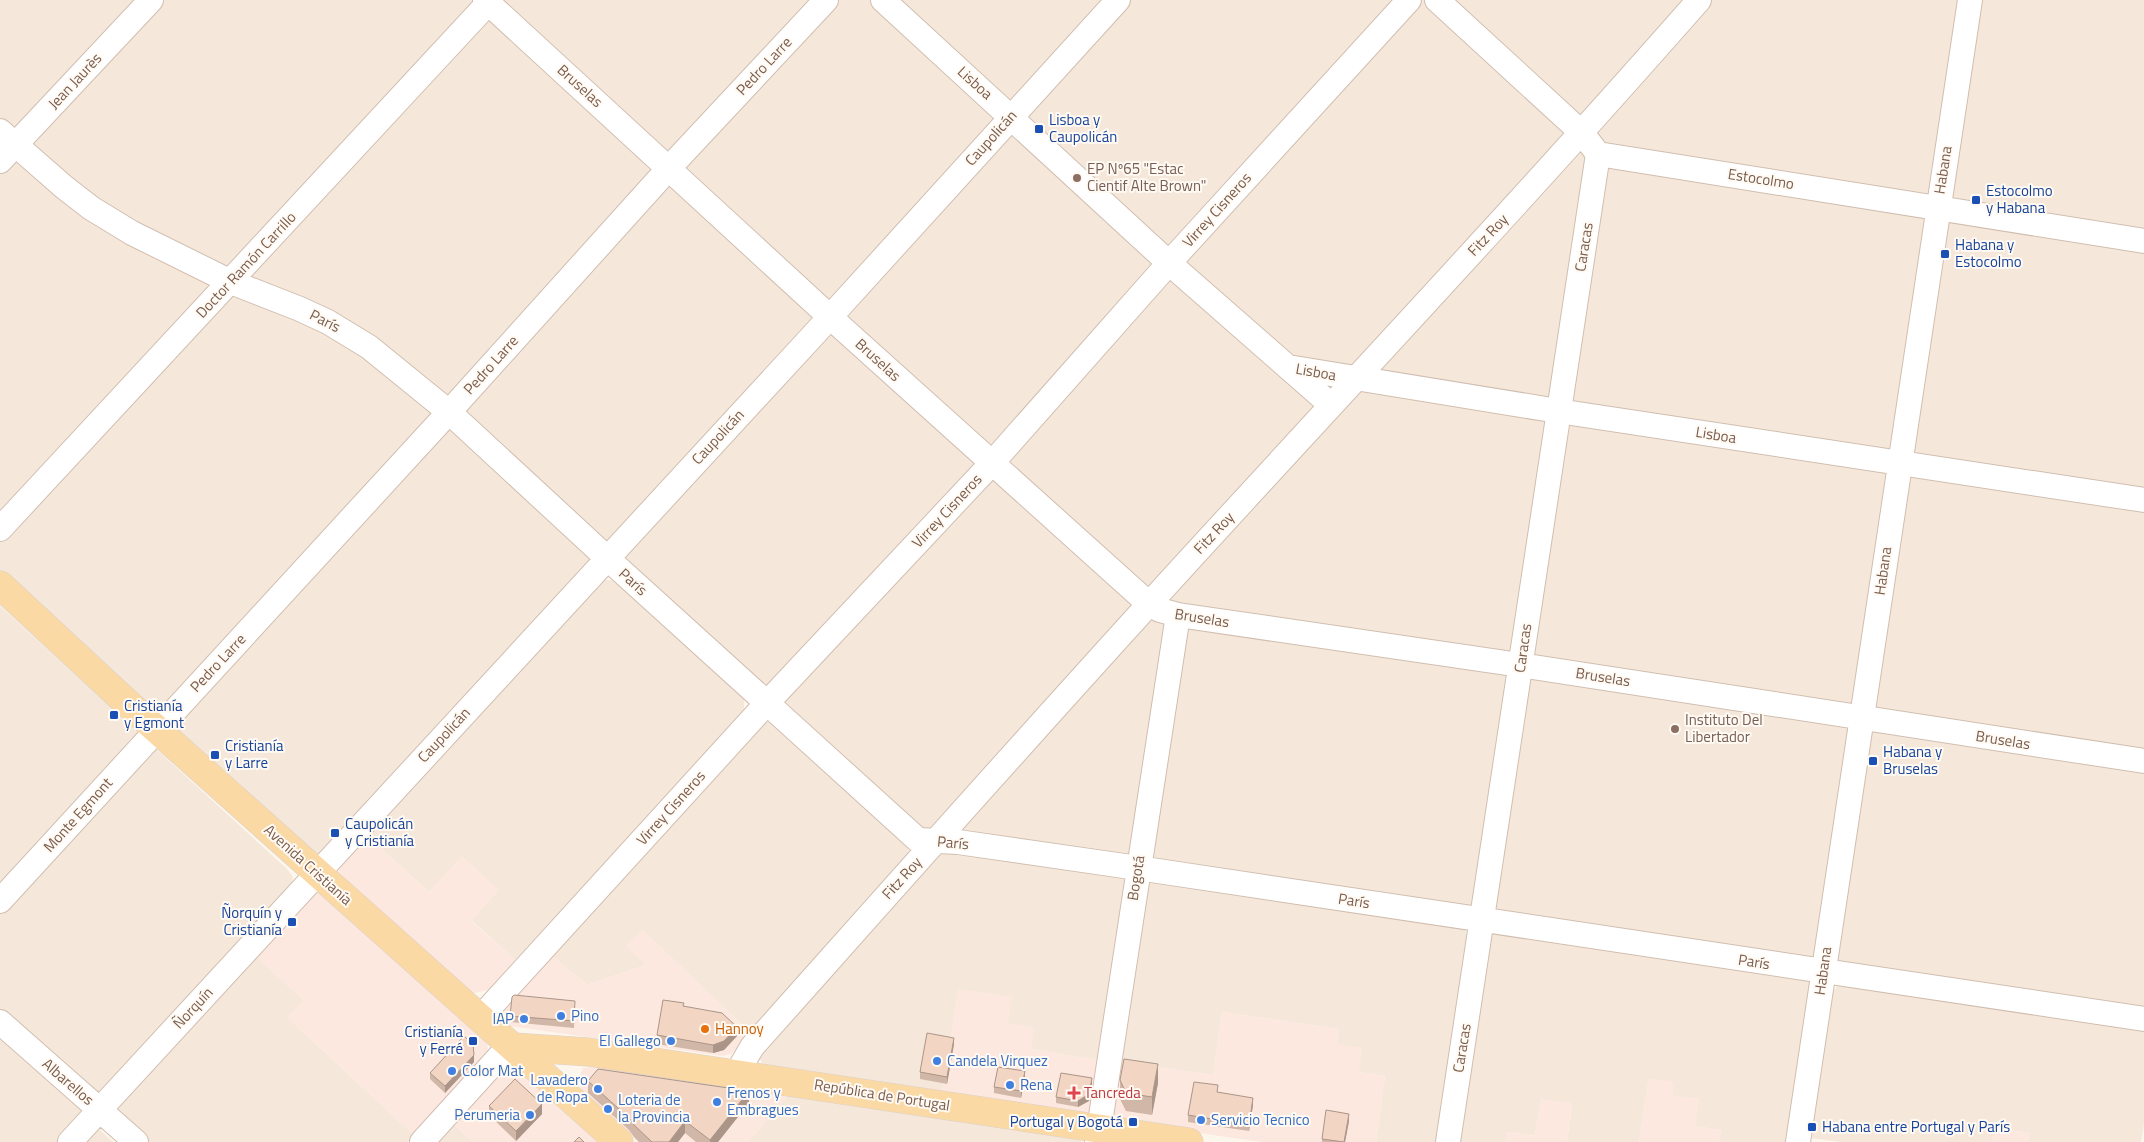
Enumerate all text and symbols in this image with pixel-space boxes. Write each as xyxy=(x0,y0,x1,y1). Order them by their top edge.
street label: Pedro Larre xyxy=(730,31,797,100)
street label: Jean Jaurès xyxy=(42,47,107,114)
street label: Bruselas xyxy=(552,59,608,113)
street label: Lisboa xyxy=(952,60,999,105)
street label: Caupolicán xyxy=(959,105,1022,171)
place label: Lisboa y Caupolicán xyxy=(1049,108,1117,148)
marker: Lisboa y Caupolicán xyxy=(1033,123,1045,135)
street label: Habana xyxy=(1927,144,1958,196)
place label: EP Nº65 "Estac Cientif Alte Brown" xyxy=(1087,157,1206,197)
street label: Estocolmo xyxy=(1726,162,1796,195)
street label: Virrey Cisneros xyxy=(1177,167,1257,252)
marker: EP Nº65 "Estac Cientif Alte Brown" xyxy=(1071,172,1083,184)
place label: Estocolmo y Habana xyxy=(1986,179,2053,219)
marker: Estocolmo y Habana xyxy=(1970,194,1982,206)
street label: Doctor Ramón Carrillo xyxy=(190,206,301,323)
street label: Fitz Roy xyxy=(1462,208,1513,261)
street label: Caracas xyxy=(1568,221,1599,273)
place label: Habana y Estocolmo xyxy=(1955,233,2022,273)
marker: Habana y Estocolmo xyxy=(1939,248,1951,260)
street label: París xyxy=(306,303,345,338)
street label: Pedro Larre xyxy=(458,330,524,400)
street label: Bruselas xyxy=(850,333,906,387)
street label: Lisboa xyxy=(1294,357,1339,386)
street label: Caupolicán xyxy=(686,404,749,469)
street label: Lisboa xyxy=(1694,420,1738,449)
street label: Virrey Cisneros xyxy=(906,468,987,553)
street label: Fitz Roy xyxy=(1188,506,1239,559)
street label: Habana xyxy=(1868,545,1897,597)
street label: París xyxy=(614,562,653,601)
street label: Bruselas xyxy=(1173,602,1231,633)
street label: Caracas xyxy=(1508,622,1537,674)
street label: Pedro Larre xyxy=(184,628,251,697)
street label: Bruselas xyxy=(1574,661,1632,692)
place label: Cristianía y Egmont xyxy=(124,694,185,734)
street label: Caupolicán xyxy=(412,702,475,767)
place label: Instituto Del Libertador xyxy=(1685,708,1763,748)
marker: Cristianía y Egmont xyxy=(108,709,120,721)
marker: Instituto Del Libertador xyxy=(1669,723,1681,735)
street label: Bruselas xyxy=(1974,724,2032,755)
place label: Cristianía y Larre xyxy=(225,734,284,774)
place label: Habana y Bruselas xyxy=(1883,740,1942,780)
marker: Cristianía y Larre xyxy=(209,749,221,761)
marker: Habana y Bruselas xyxy=(1867,755,1879,767)
street label: Virrey Cisneros xyxy=(631,765,711,850)
street label: Monte Egmont xyxy=(38,771,118,857)
place label: Caupolicán y Cristianía xyxy=(345,812,415,852)
street label: Avenida Cristianía xyxy=(259,819,358,911)
marker: Caupolicán y Cristianía xyxy=(329,827,341,839)
street label: París xyxy=(936,830,970,855)
street label: Fitz Roy xyxy=(876,851,927,904)
street label: Bogotá xyxy=(1121,853,1150,902)
street label: París xyxy=(1337,887,1372,914)
place label: Ñorquín y Cristianía xyxy=(221,901,282,941)
marker: Ñorquín y Cristianía xyxy=(286,916,298,928)
street label: Habana xyxy=(1808,945,1837,997)
street label: París xyxy=(1737,948,1772,975)
street label: Ñorquín xyxy=(167,981,218,1034)
place label: Pino xyxy=(571,1004,599,1027)
place label: IAP xyxy=(492,1007,514,1030)
marker: Pino xyxy=(555,1010,567,1022)
marker: IAP xyxy=(518,1013,530,1025)
place label: Hannoy xyxy=(715,1017,764,1040)
place label: Cristianía y Ferré xyxy=(405,1020,463,1060)
street label: Caracas xyxy=(1446,1022,1477,1074)
marker: Hannoy xyxy=(699,1023,711,1035)
place label: El Gallego xyxy=(599,1029,661,1052)
marker: Cristianía y Ferré xyxy=(467,1035,479,1047)
marker: El Gallego xyxy=(665,1035,677,1047)
place label: Candela Virquez xyxy=(947,1049,1048,1072)
street label: Albarellos xyxy=(37,1053,99,1111)
marker: Candela Virquez xyxy=(931,1055,943,1067)
place label: Color Mat xyxy=(462,1059,524,1082)
marker: Color Mat xyxy=(446,1065,458,1077)
place label: Lavadero de Ropa xyxy=(530,1068,588,1108)
street label: República de Portugal xyxy=(813,1072,952,1117)
place label: Rena xyxy=(1020,1073,1053,1096)
marker: Rena xyxy=(1004,1079,1016,1091)
place label: Frenos y Embragues xyxy=(727,1081,799,1121)
place label: Tancreda xyxy=(1084,1081,1141,1104)
marker: Lavadero de Ropa xyxy=(592,1083,604,1095)
marker: Tancreda xyxy=(1068,1087,1080,1099)
place label: Loteria de la Provincia xyxy=(618,1088,690,1128)
marker: Frenos y Embragues xyxy=(711,1096,723,1108)
place label: Perumeria xyxy=(454,1103,520,1126)
marker: Loteria de la Provincia xyxy=(602,1103,614,1115)
place label: Servicio Tecnico xyxy=(1211,1108,1310,1131)
marker: Perumeria xyxy=(524,1109,536,1121)
place label: Portugal y Bogotá xyxy=(1010,1110,1123,1133)
marker: Servicio Tecnico xyxy=(1195,1114,1207,1126)
place label: Habana entre Portugal y París xyxy=(1822,1115,2010,1138)
marker: Portugal y Bogotá xyxy=(1127,1116,1139,1128)
marker: Habana entre Portugal y París xyxy=(1806,1121,1818,1133)

